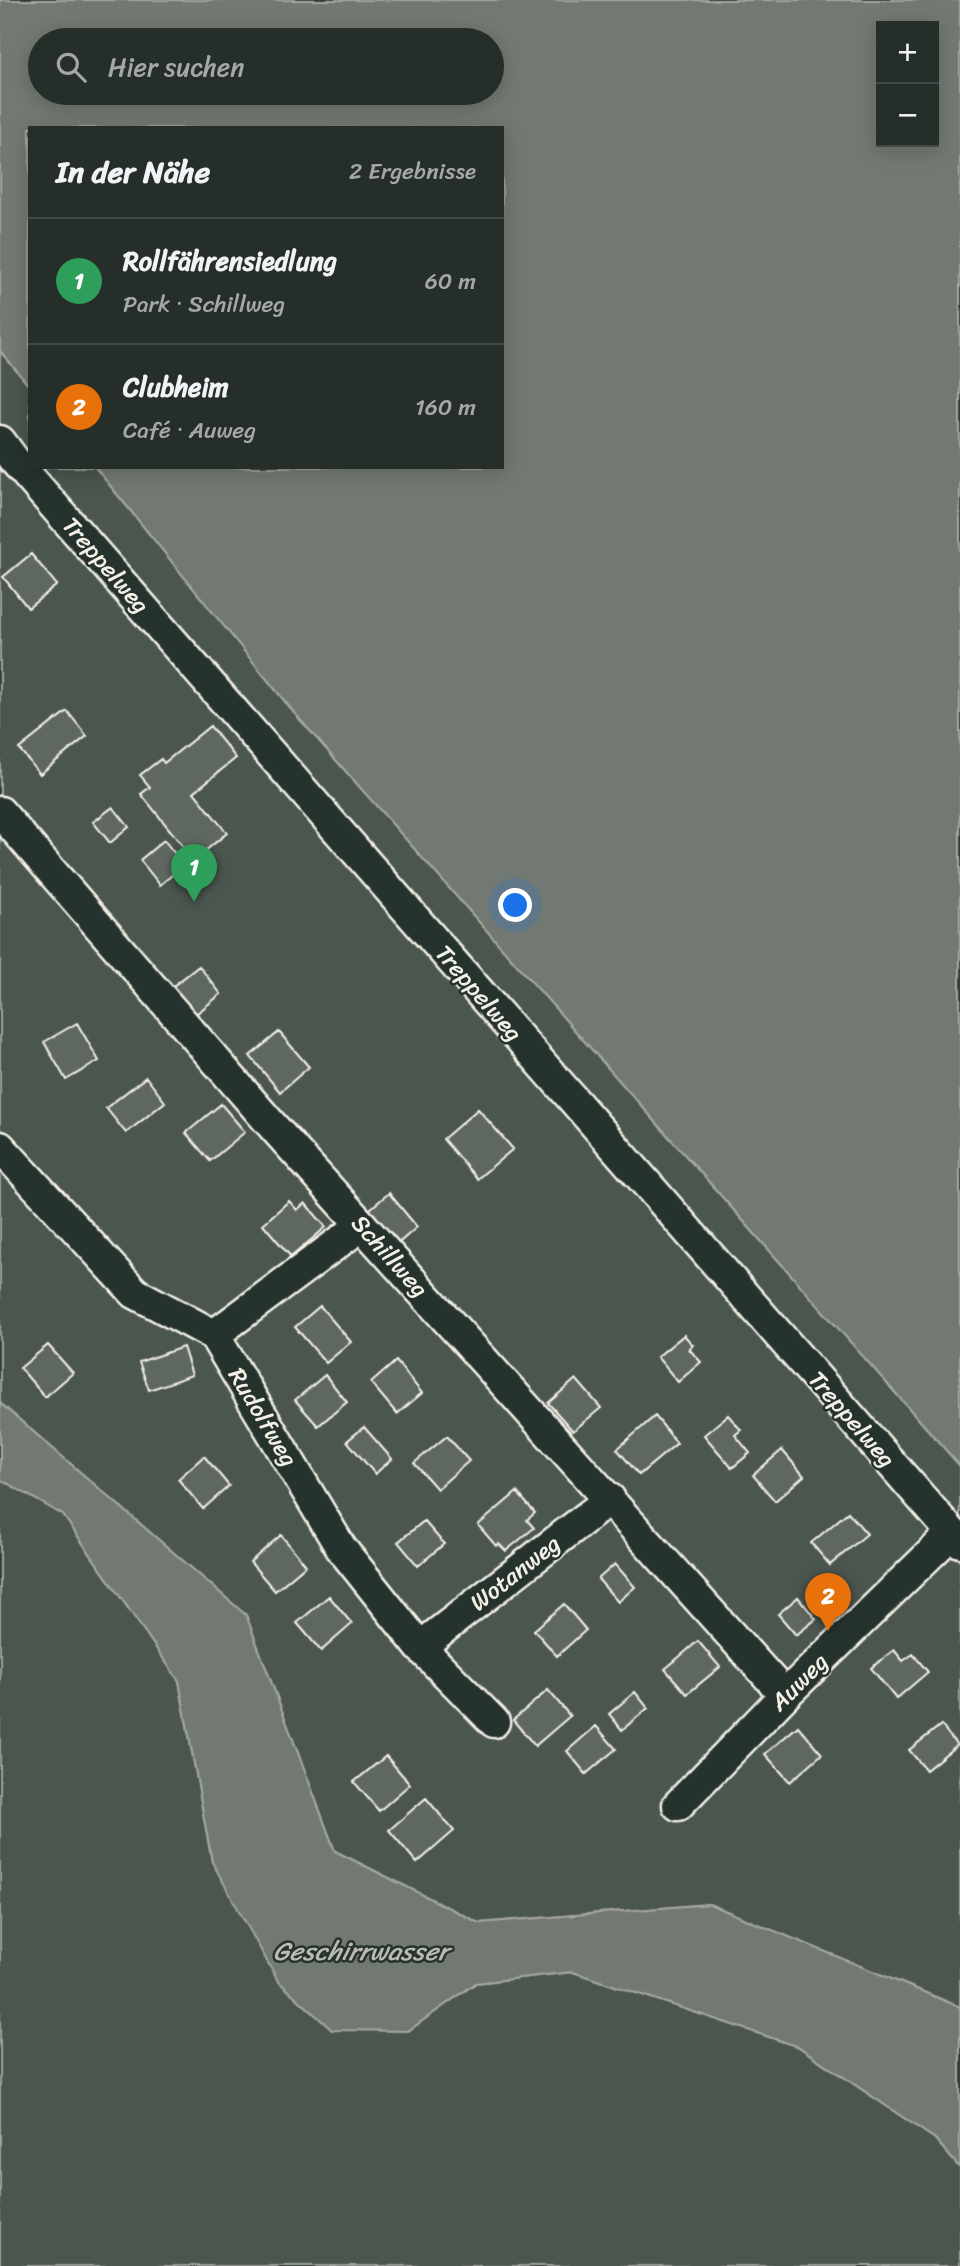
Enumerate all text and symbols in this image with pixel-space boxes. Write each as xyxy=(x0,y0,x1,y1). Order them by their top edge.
map controls xyxy=(876,21,939,147)
button: + xyxy=(876,21,939,84)
search box xyxy=(28,28,504,105)
text: Hier suchen xyxy=(108,44,244,90)
icon: search xyxy=(52,48,90,86)
button: − xyxy=(876,84,939,147)
text: In der Nähe xyxy=(56,145,210,199)
text: 2 Ergebnisse xyxy=(349,151,476,192)
text: Rollfährensiedlung xyxy=(123,238,337,284)
text: 1 xyxy=(74,261,84,302)
text: 60 m xyxy=(425,261,476,302)
text: Park · Schillweg xyxy=(123,284,285,325)
text: Clubheim xyxy=(123,364,229,410)
text: 2 xyxy=(72,387,86,428)
text: 160 m xyxy=(415,387,476,428)
text: Café · Auweg xyxy=(123,410,256,451)
street label: Treppelweg xyxy=(51,507,161,623)
pin: 1 xyxy=(171,844,217,902)
your location xyxy=(498,888,532,922)
street label: Treppelweg xyxy=(424,935,534,1051)
street label: Schillweg xyxy=(341,1204,439,1308)
street label: Rudolfweg xyxy=(217,1359,309,1475)
street label: Treppelweg xyxy=(797,1361,907,1477)
street label: Wotanweg xyxy=(460,1524,570,1622)
pin: 2 xyxy=(805,1573,851,1631)
street label: Auweg xyxy=(759,1643,838,1722)
water label: Geschirrwasser xyxy=(273,1928,453,1974)

